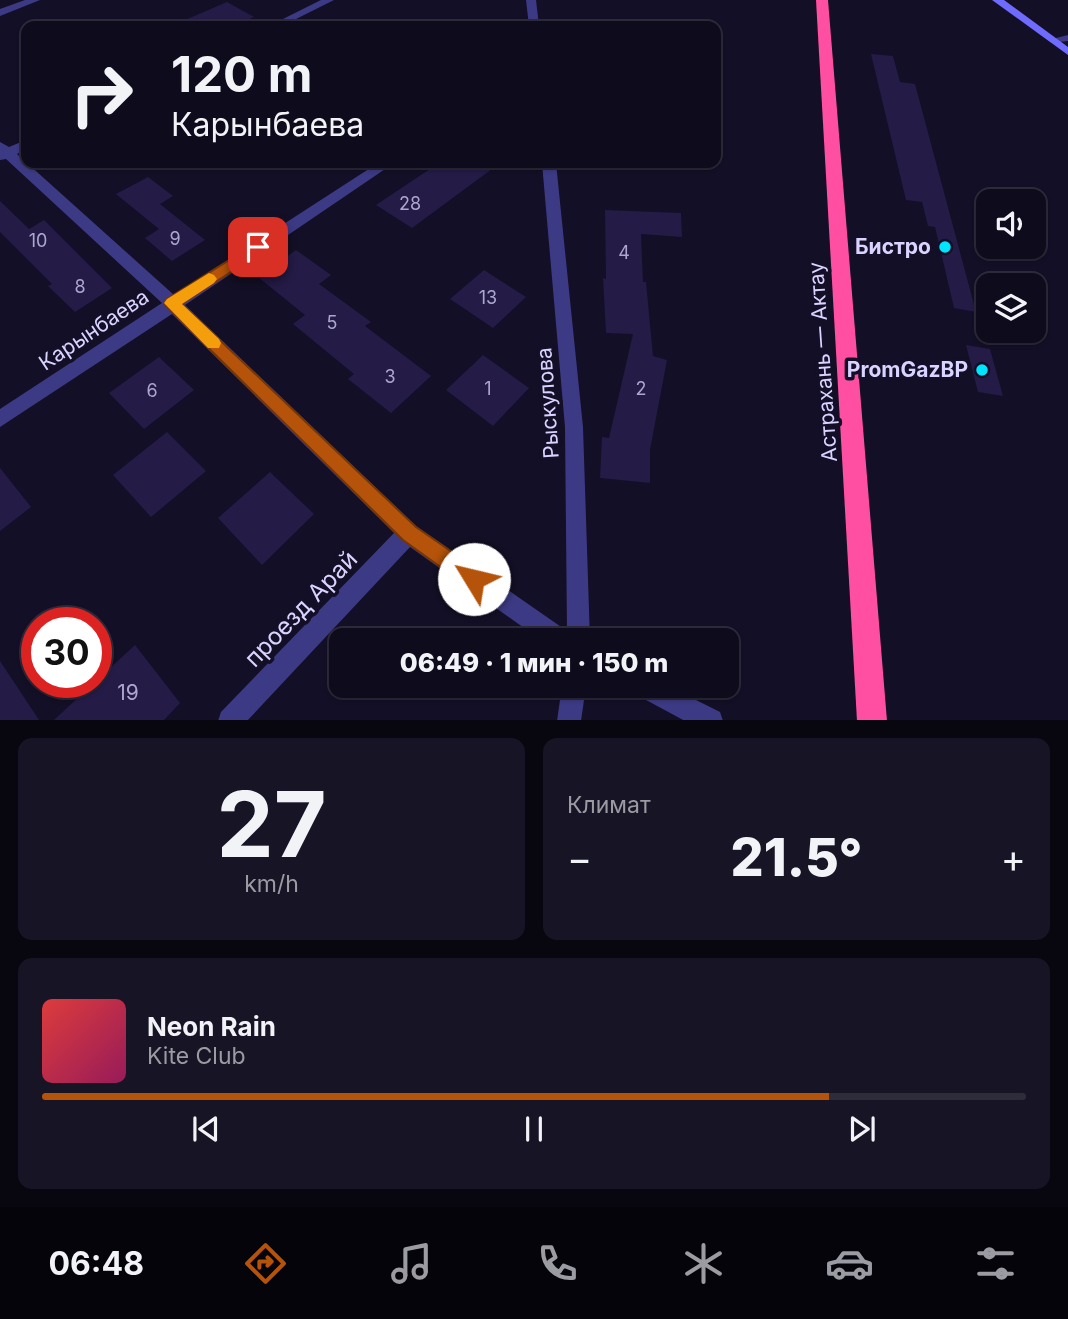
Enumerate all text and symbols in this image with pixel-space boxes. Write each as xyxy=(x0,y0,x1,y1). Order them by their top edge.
text: 120 m xyxy=(171,45,312,104)
icon: right xyxy=(56,49,147,140)
text: Карынбаева xyxy=(171,105,364,144)
map controls xyxy=(976,189,1046,343)
button: sound xyxy=(976,189,1046,259)
house number: 28 xyxy=(399,193,421,214)
pin xyxy=(228,217,288,277)
house number: 9 xyxy=(169,228,181,249)
icon: arrive xyxy=(239,228,277,266)
house number: 10 xyxy=(29,230,47,251)
place label: Бистро xyxy=(855,234,931,259)
marker: Бистро xyxy=(937,239,953,255)
house number: 4 xyxy=(618,242,630,263)
street label: Астрахань — Актау xyxy=(803,261,842,463)
button: layers xyxy=(976,273,1046,343)
house number: 8 xyxy=(74,276,86,297)
street label: Карынбаева xyxy=(34,284,153,375)
house number: 13 xyxy=(479,287,497,308)
house number: 5 xyxy=(327,312,337,333)
street label: Рыскулова xyxy=(531,347,564,459)
place label: PromGazBP xyxy=(847,357,968,382)
marker: PromGazBP xyxy=(974,362,990,378)
house number: 3 xyxy=(384,366,396,387)
house number: 1 xyxy=(484,378,492,399)
house number: 2 xyxy=(636,378,646,399)
house number: 6 xyxy=(146,380,158,401)
position arrow xyxy=(437,542,511,616)
street label: проезд Арай xyxy=(238,545,363,673)
speed limit sign: 30 xyxy=(21,607,112,698)
text: 06:49 · 1 мин · 150 m xyxy=(400,647,668,678)
house number: 19 xyxy=(117,680,139,705)
text: 27 xyxy=(216,769,327,879)
text: Климат xyxy=(567,791,651,819)
text: 21.5° xyxy=(731,826,862,889)
text: − xyxy=(567,835,592,881)
text: + xyxy=(1001,835,1026,881)
text: km/h xyxy=(244,870,299,898)
text: Neon Rain xyxy=(147,1011,276,1042)
text: Kite Club xyxy=(147,1042,246,1070)
icon: previous xyxy=(187,1110,225,1148)
icon: pause xyxy=(515,1110,553,1148)
icon: next xyxy=(843,1110,881,1148)
icon: directions xyxy=(241,1239,290,1288)
icon: music xyxy=(387,1239,436,1288)
icon: phone xyxy=(533,1239,582,1288)
icon: climate xyxy=(679,1239,728,1288)
icon: car xyxy=(825,1239,874,1288)
icon: filters xyxy=(971,1239,1020,1288)
text: 06:48 xyxy=(48,1244,144,1283)

